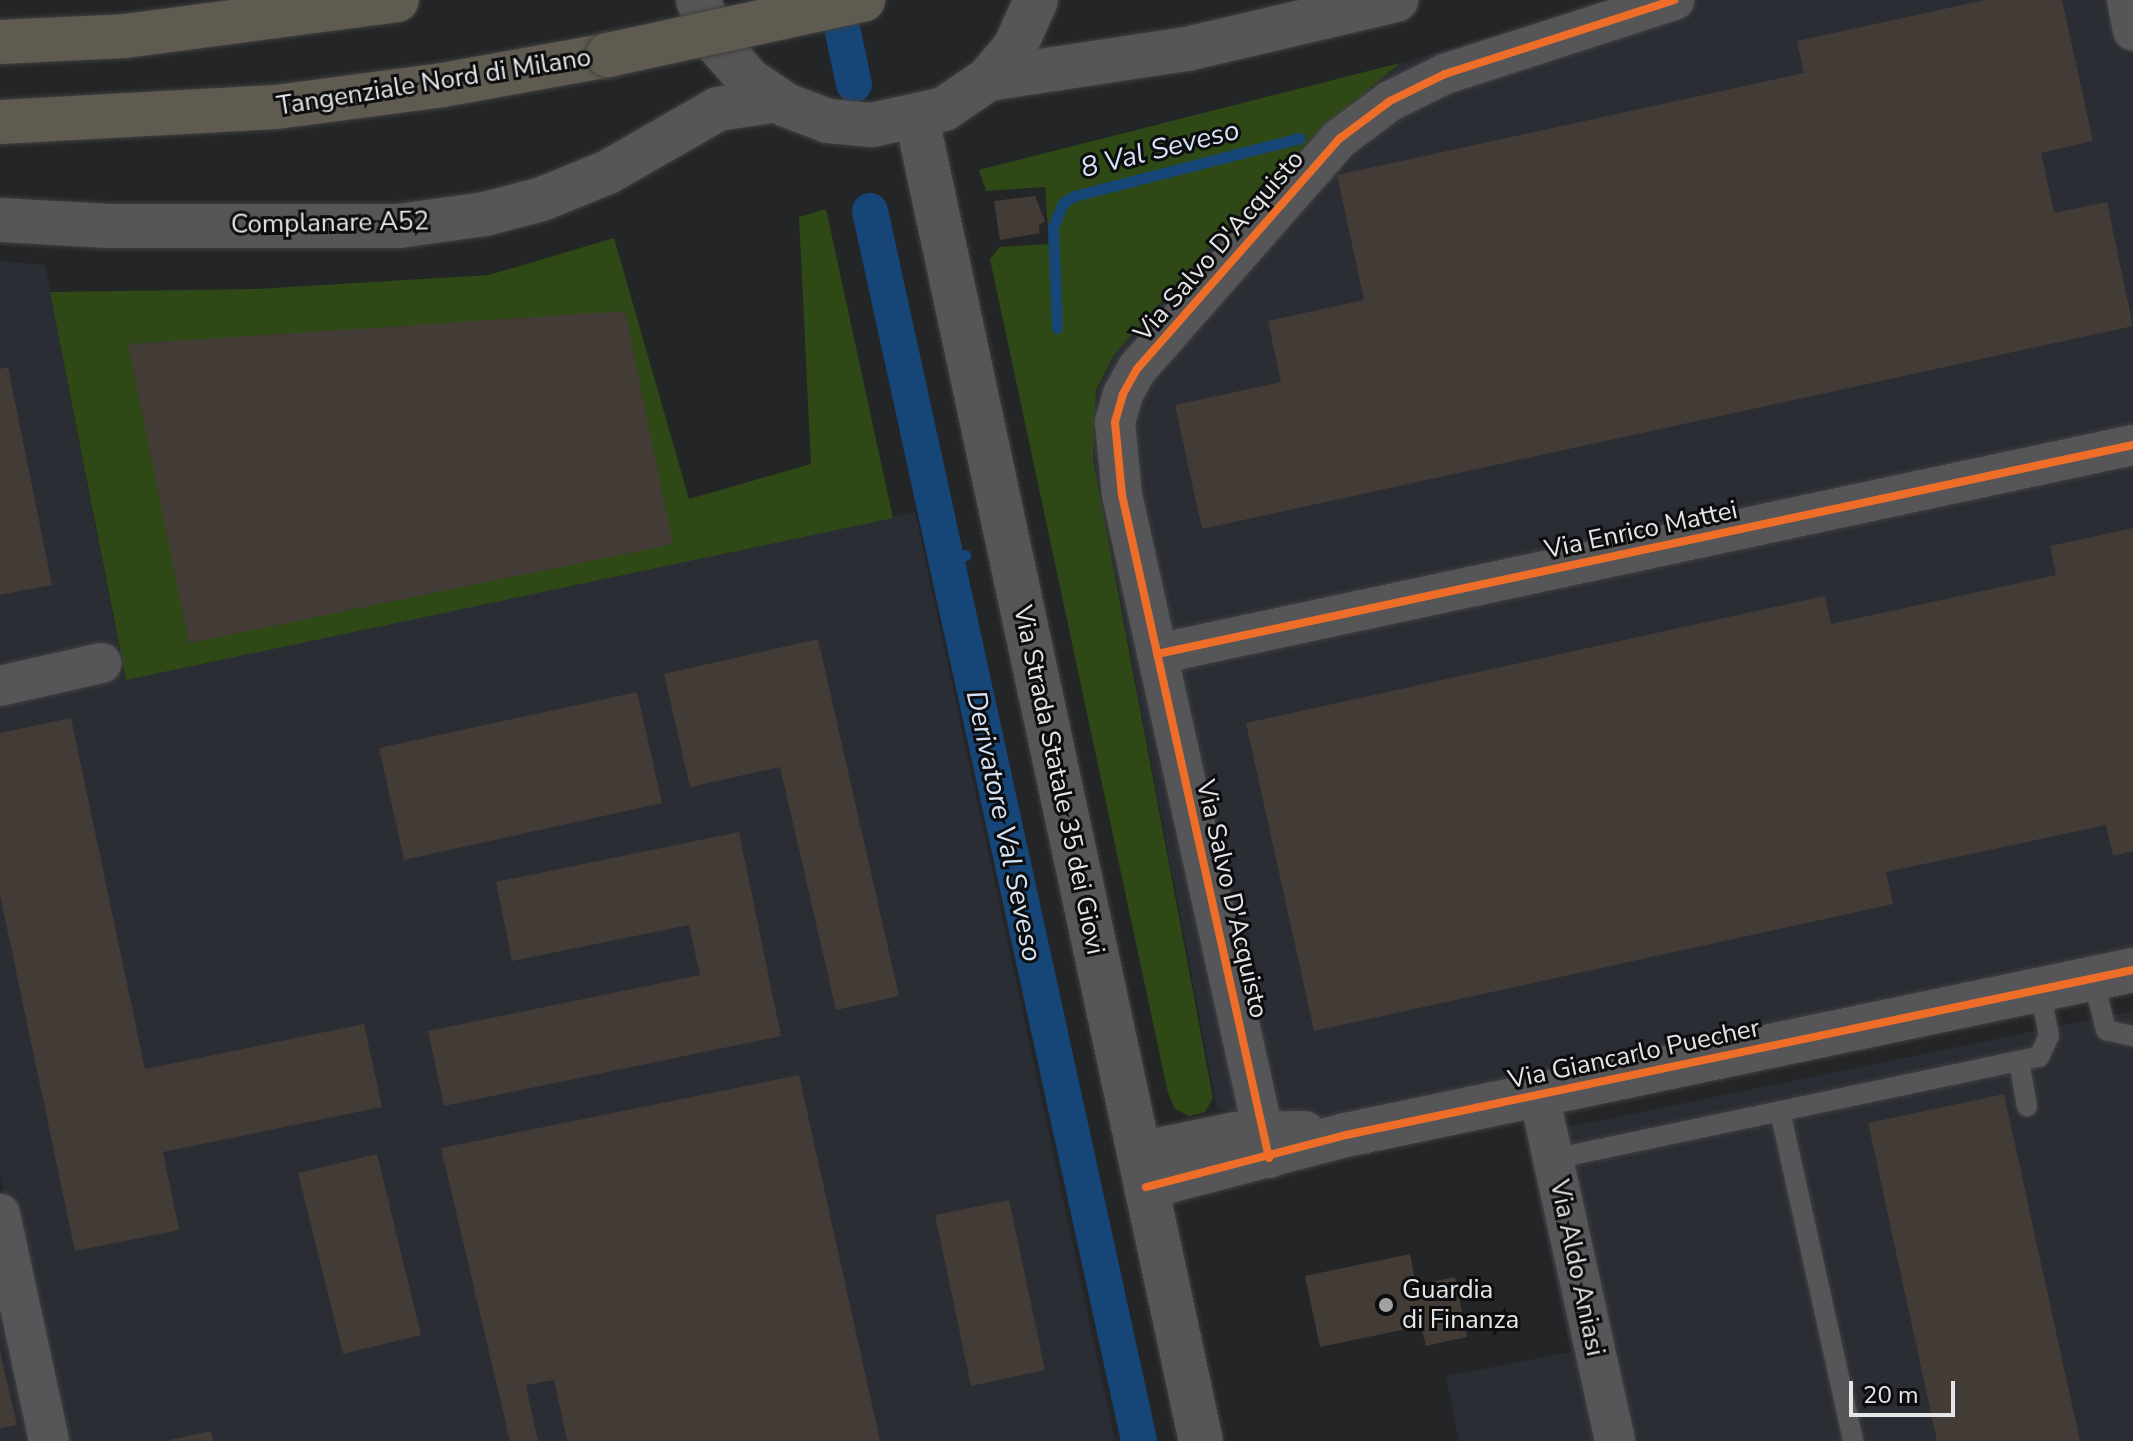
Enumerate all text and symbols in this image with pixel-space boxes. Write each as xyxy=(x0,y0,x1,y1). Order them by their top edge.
street label: Tangenziale Nord di Milano xyxy=(275,42,593,122)
water label: 8 Val Seveso xyxy=(1077,113,1243,185)
street label: Via Salvo D'Acquisto xyxy=(1127,144,1311,348)
street label: Complanare A52 xyxy=(231,206,429,240)
street label: Via Enrico Mattei xyxy=(1542,494,1740,566)
street label: Via Strada Statale 35 dei Giovi xyxy=(1007,603,1111,957)
water label: Derivatore Val Seveso xyxy=(959,687,1049,965)
street label: Via Salvo D'Acquisto xyxy=(1189,777,1275,1021)
street label: Via Giancarlo Puecher xyxy=(1505,1012,1763,1096)
street label: Via Aldo Aniasi xyxy=(1543,1177,1611,1359)
place label: Guardia di Finanza xyxy=(1402,1274,1519,1336)
marker: Guardia di Finanza xyxy=(1377,1296,1395,1314)
scale bar xyxy=(1853,1365,1959,1415)
text: 20 m xyxy=(1863,1379,1919,1411)

